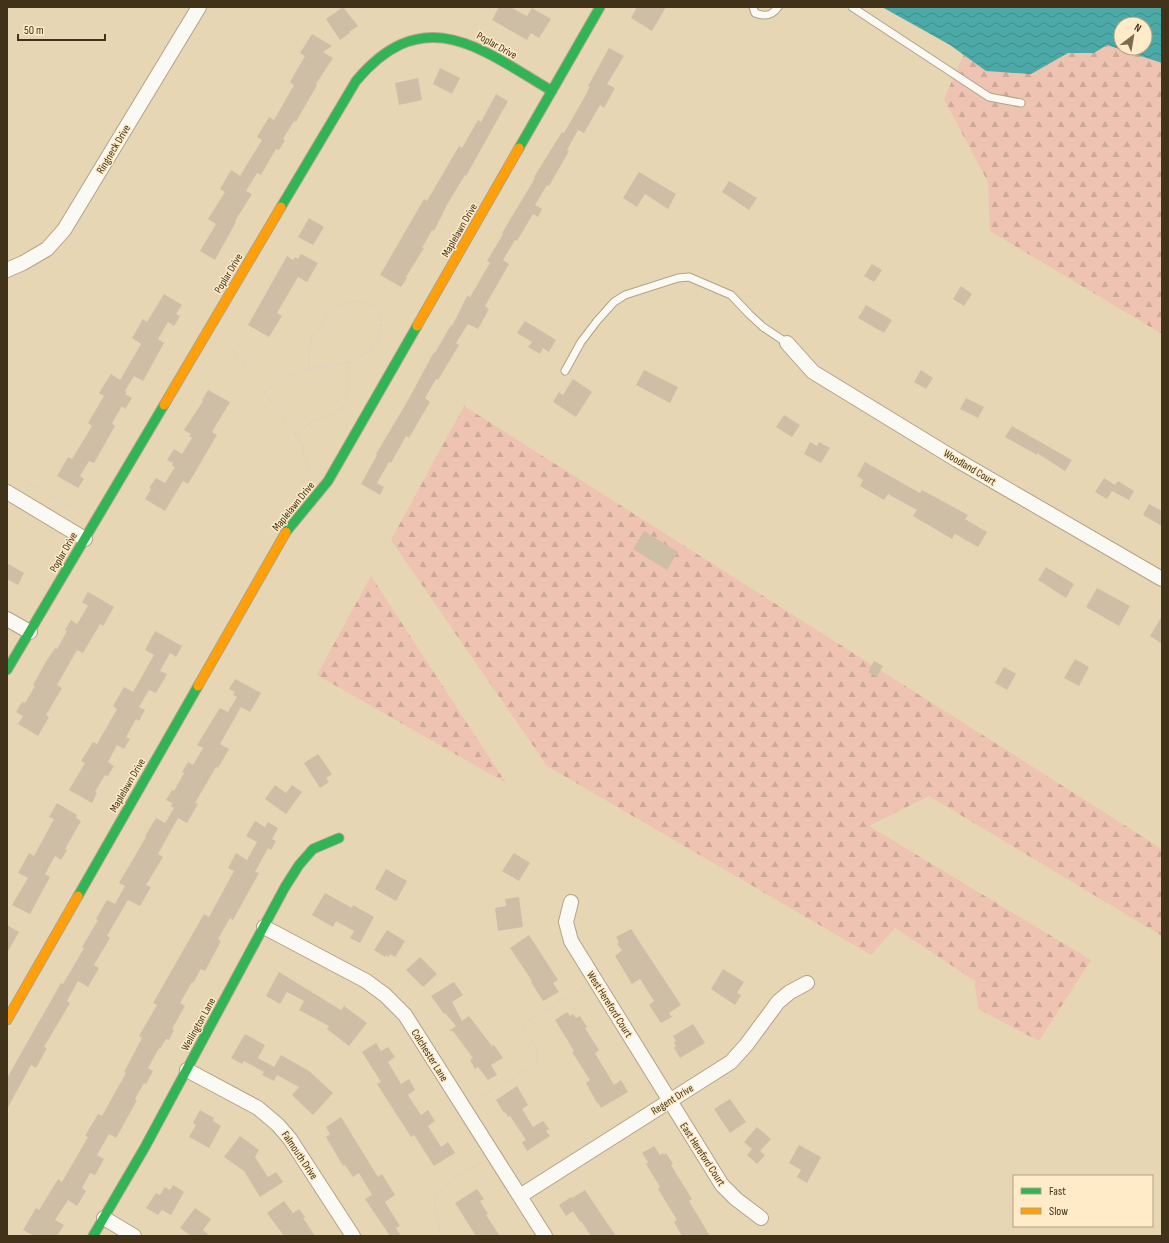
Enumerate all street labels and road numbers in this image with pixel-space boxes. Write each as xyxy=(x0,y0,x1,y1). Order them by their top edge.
street label: Poplar Drive xyxy=(474,29,519,62)
street label: Ringneck Drive xyxy=(94,122,133,176)
street label: Maplelawn Drive xyxy=(439,201,480,259)
street label: Poplar Drive xyxy=(211,251,245,296)
street label: Woodland Court xyxy=(941,447,999,489)
street label: Maplelawn Drive xyxy=(270,479,317,534)
street label: Poplar Drive xyxy=(47,530,80,575)
street label: Maplelawn Drive xyxy=(107,756,148,814)
street label: West Hereford Court xyxy=(584,969,635,1040)
street label: Wellington Lane xyxy=(179,995,218,1053)
street label: Colchester Lane xyxy=(408,1027,451,1084)
street label: Regent Drive xyxy=(649,1081,696,1117)
street label: East Hereford Court xyxy=(677,1120,728,1189)
street label: Falmouth Drive xyxy=(279,1129,320,1182)

